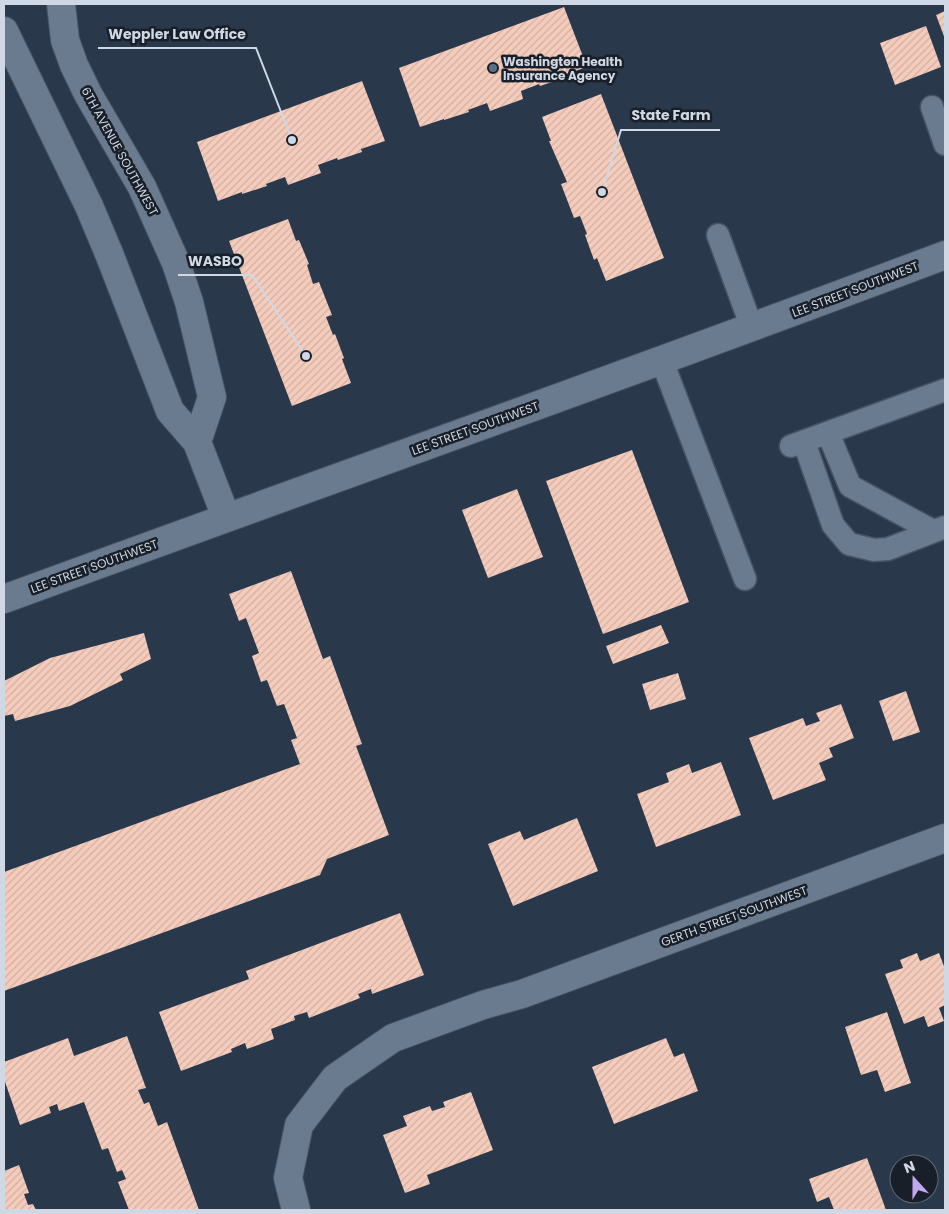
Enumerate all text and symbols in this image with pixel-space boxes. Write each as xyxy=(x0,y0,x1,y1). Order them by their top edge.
callout: Weppler Law Office xyxy=(98,19,256,48)
text: Weppler Law Office xyxy=(108,24,246,44)
place label: Washington Health Insurance Agency xyxy=(503,53,622,84)
marker: Washington Health Insurance Agency xyxy=(487,62,499,74)
street label: 6TH AVENUE SOUTHWEST xyxy=(78,84,163,219)
callout: State Farm xyxy=(621,101,720,130)
text: State Farm xyxy=(631,105,711,125)
callout: WASBO xyxy=(178,246,252,275)
text: WASBO xyxy=(188,251,242,271)
street label: LEE STREET SOUTHWEST xyxy=(789,257,921,321)
street label: LEE STREET SOUTHWEST xyxy=(409,397,541,459)
street label: LEE STREET SOUTHWEST xyxy=(28,535,160,597)
street label: GERTH STREET SOUTHWEST xyxy=(659,881,810,950)
north arrow xyxy=(889,1154,939,1204)
text: N xyxy=(901,1156,918,1178)

